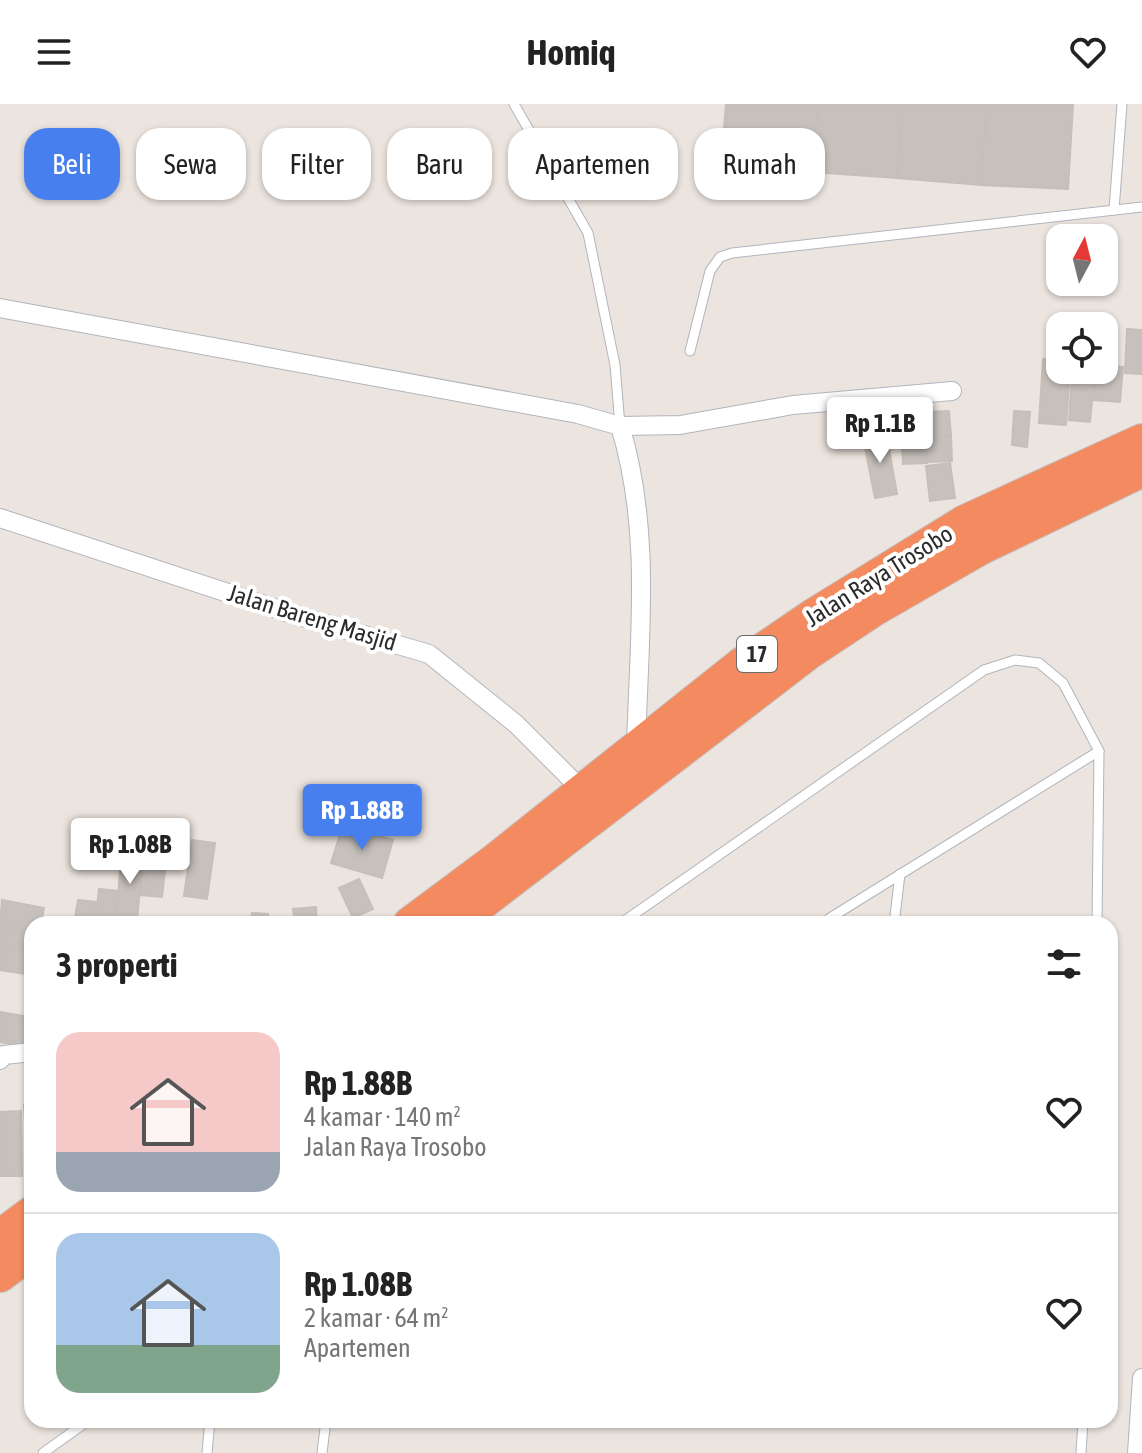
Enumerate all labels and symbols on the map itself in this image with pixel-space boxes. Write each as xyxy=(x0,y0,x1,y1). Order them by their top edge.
north arrow xyxy=(1046,224,1118,296)
pin: Rp 1.1B xyxy=(806,397,954,465)
street label: Jalan Raya Trosobo xyxy=(800,520,957,632)
street label: Jalan Bareng Masjid xyxy=(224,579,400,656)
road number: 17 xyxy=(737,636,777,672)
pin: Rp 1.88B xyxy=(279,784,445,852)
pin: Rp 1.08B xyxy=(47,818,213,886)

